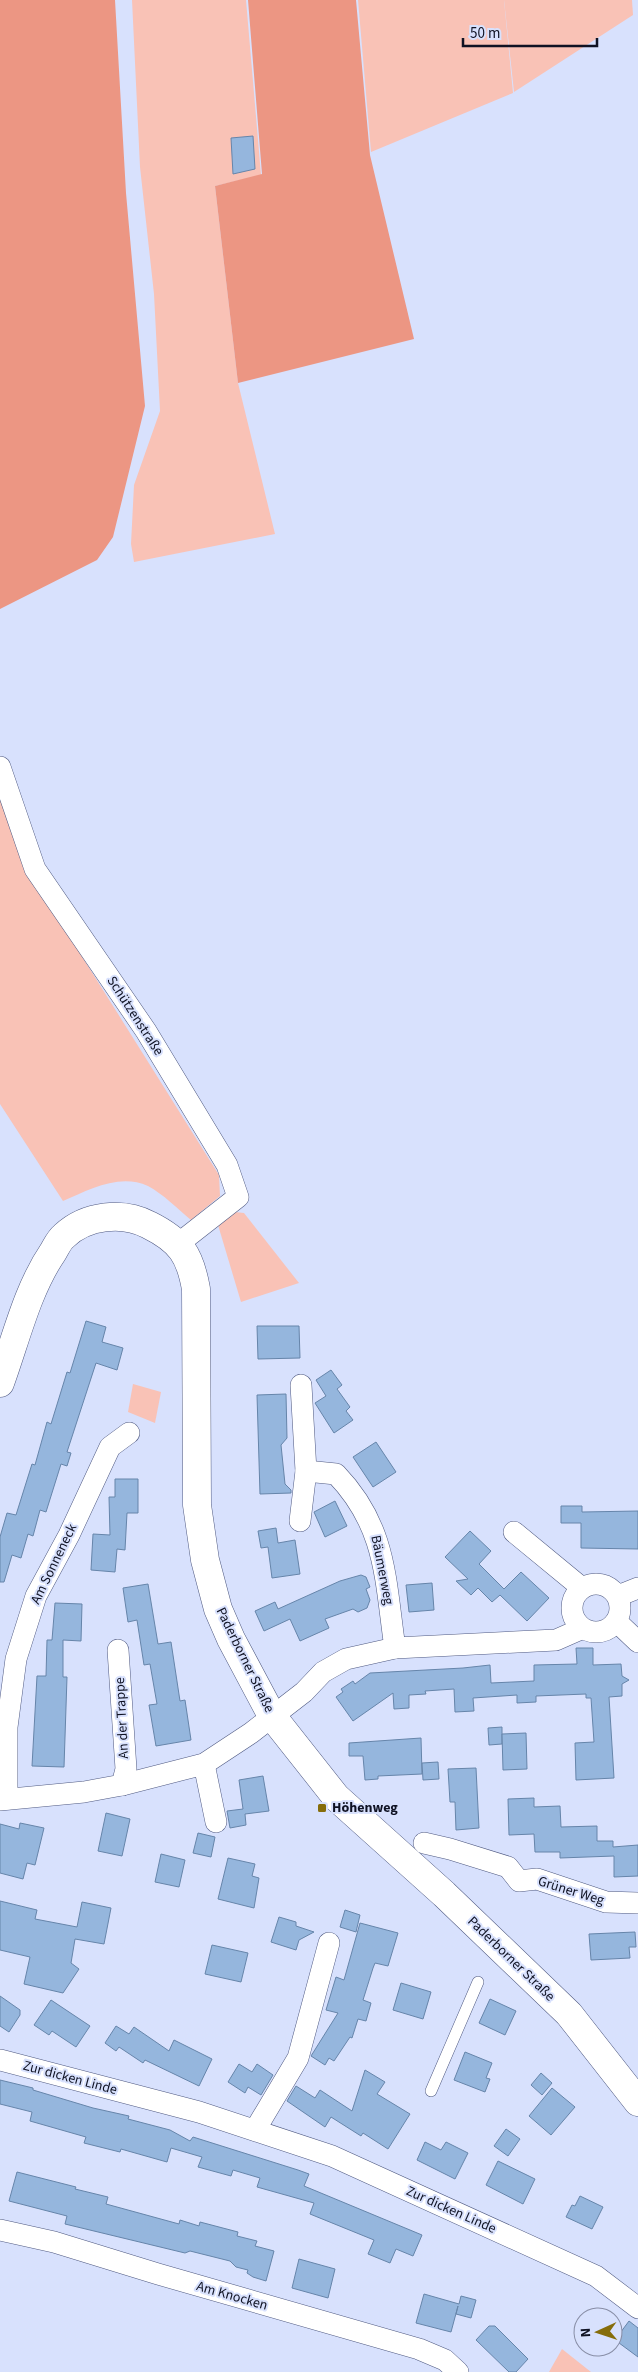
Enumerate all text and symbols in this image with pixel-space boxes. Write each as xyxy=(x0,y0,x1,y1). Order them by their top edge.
scale bar xyxy=(463,15,597,47)
text: 50 m xyxy=(470,23,500,44)
street label: Schützenstraße xyxy=(102,972,168,1060)
street label: Am Sonneneck xyxy=(26,1520,82,1608)
street label: Bäumerweg xyxy=(365,1534,399,1606)
street label: Paderborner Straße xyxy=(211,1604,279,1716)
street label: An der Trappe xyxy=(110,1677,134,1759)
place label: Höhenweg xyxy=(332,1798,398,1818)
marker: Höhenweg xyxy=(316,1802,328,1814)
street label: Grüner Weg xyxy=(535,1871,607,1911)
street label: Paderborner Straße xyxy=(463,1912,559,2006)
street label: Zur dicken Linde xyxy=(21,2056,119,2100)
street label: Zur dicken Linde xyxy=(403,2181,499,2239)
street label: Am Knocken xyxy=(194,2276,270,2316)
north arrow xyxy=(573,2307,623,2357)
text: N xyxy=(576,2327,596,2338)

